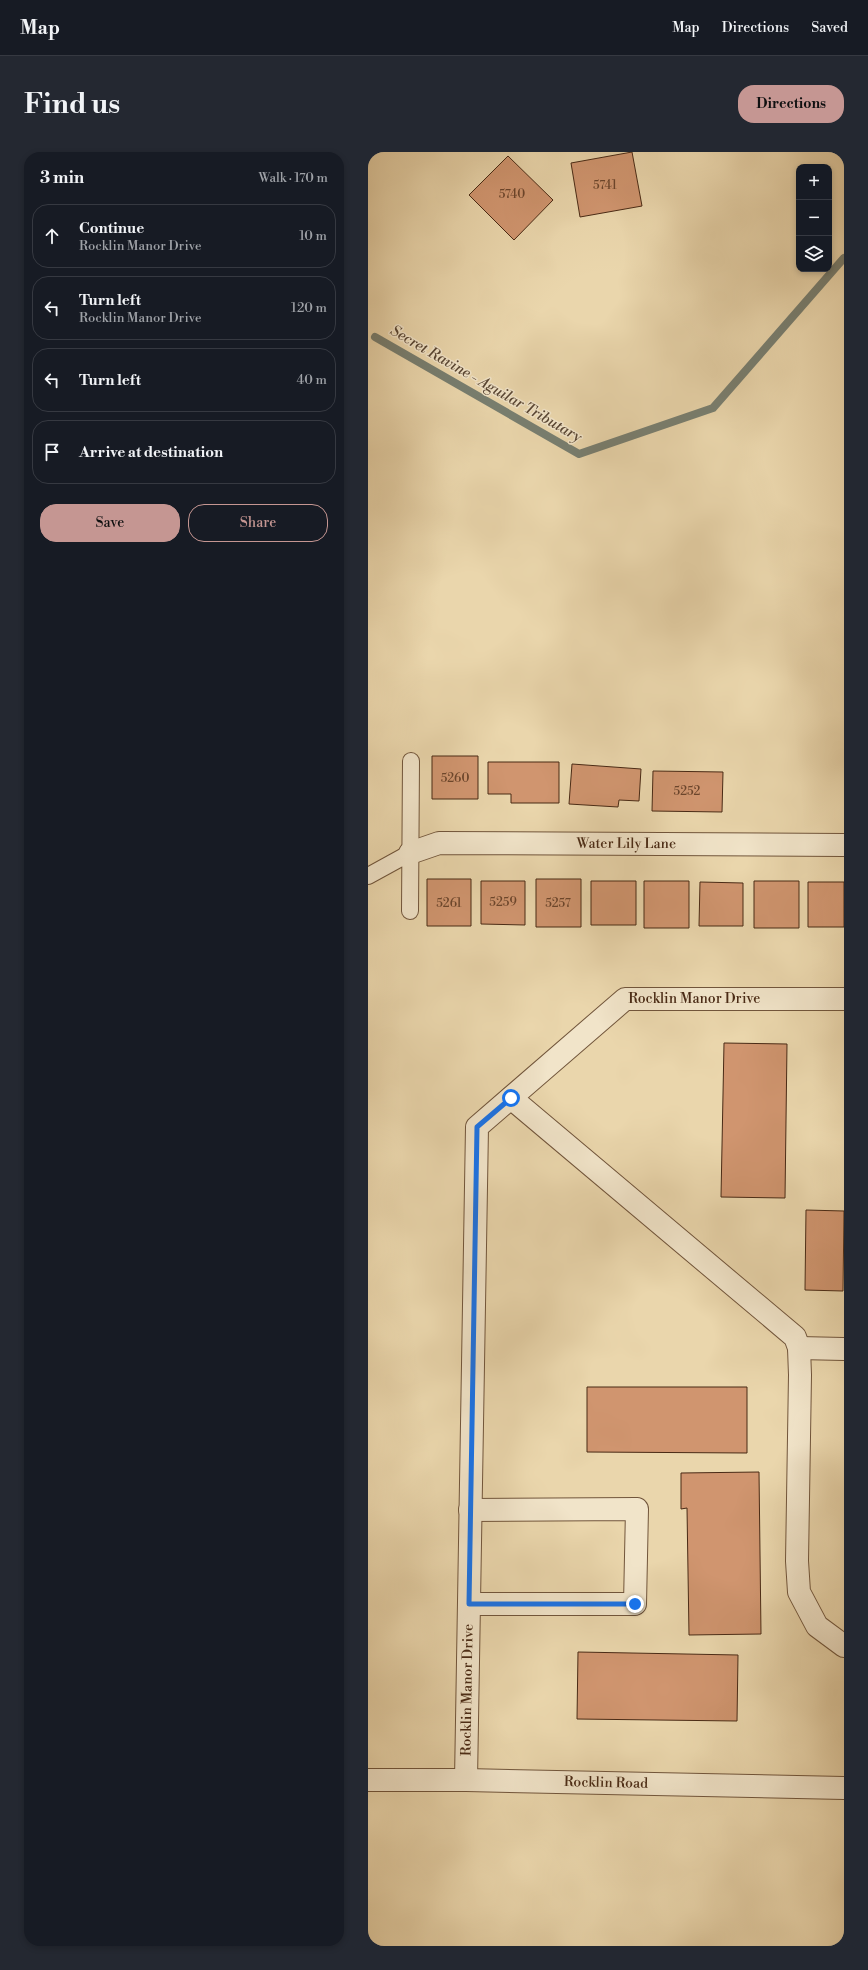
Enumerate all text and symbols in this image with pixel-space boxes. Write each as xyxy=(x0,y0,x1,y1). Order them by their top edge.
text: Map xyxy=(20,16,60,40)
text: Map xyxy=(672,19,700,37)
text: Directions xyxy=(722,19,789,37)
text: Saved xyxy=(811,19,848,37)
button: Directions xyxy=(738,85,844,123)
text: Find us xyxy=(24,87,120,122)
map controls xyxy=(796,164,832,272)
button: + xyxy=(796,164,832,200)
text: 3 min xyxy=(40,167,84,189)
text: Walk · 170 m xyxy=(258,170,328,186)
house number: 5741 xyxy=(593,178,618,193)
house number: 5740 xyxy=(499,187,525,202)
button: − xyxy=(796,200,832,236)
text: Continue xyxy=(79,219,144,238)
icon: ahead xyxy=(41,225,63,247)
text: 10 m xyxy=(299,228,327,244)
button: layers xyxy=(796,236,832,272)
text: Rocklin Manor Drive xyxy=(79,238,202,254)
text: Turn left xyxy=(79,291,141,310)
icon: left xyxy=(41,297,63,319)
text: 120 m xyxy=(291,300,327,316)
text: Rocklin Manor Drive xyxy=(79,310,202,326)
water label: Secret Ravine - Aguilar Tributary xyxy=(387,321,586,447)
icon: left xyxy=(41,369,63,391)
text: Turn left xyxy=(79,371,141,390)
text: 40 m xyxy=(297,372,327,388)
icon: arrive xyxy=(41,441,63,463)
text: Arrive at destination xyxy=(79,443,223,462)
button: Save xyxy=(40,504,180,542)
button: Share xyxy=(188,504,328,542)
house number: 5260 xyxy=(441,771,469,786)
house number: 5252 xyxy=(674,784,701,799)
street label: Water Lily Lane xyxy=(576,835,676,853)
house number: 5259 xyxy=(489,895,517,910)
house number: 5261 xyxy=(436,896,463,911)
house number: 5257 xyxy=(545,896,571,911)
street label: Rocklin Manor Drive xyxy=(628,990,760,1008)
route start xyxy=(502,1089,520,1107)
route end xyxy=(626,1595,644,1613)
street label: Rocklin Manor Drive xyxy=(457,1624,478,1756)
street label: Rocklin Road xyxy=(564,1773,648,1793)

